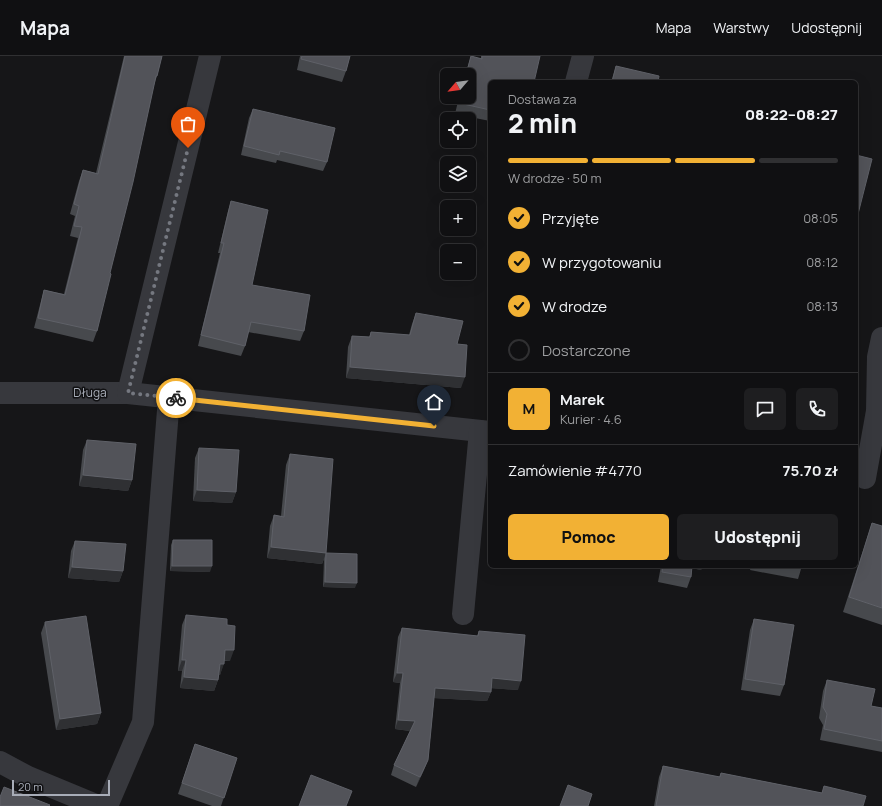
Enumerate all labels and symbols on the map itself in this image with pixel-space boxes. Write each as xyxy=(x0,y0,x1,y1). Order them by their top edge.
north arrow xyxy=(440,68,476,104)
pin xyxy=(171,107,205,148)
courier xyxy=(156,378,196,418)
street label: Długa xyxy=(73,384,107,401)
pin xyxy=(417,385,451,426)
scale bar xyxy=(12,778,110,797)

